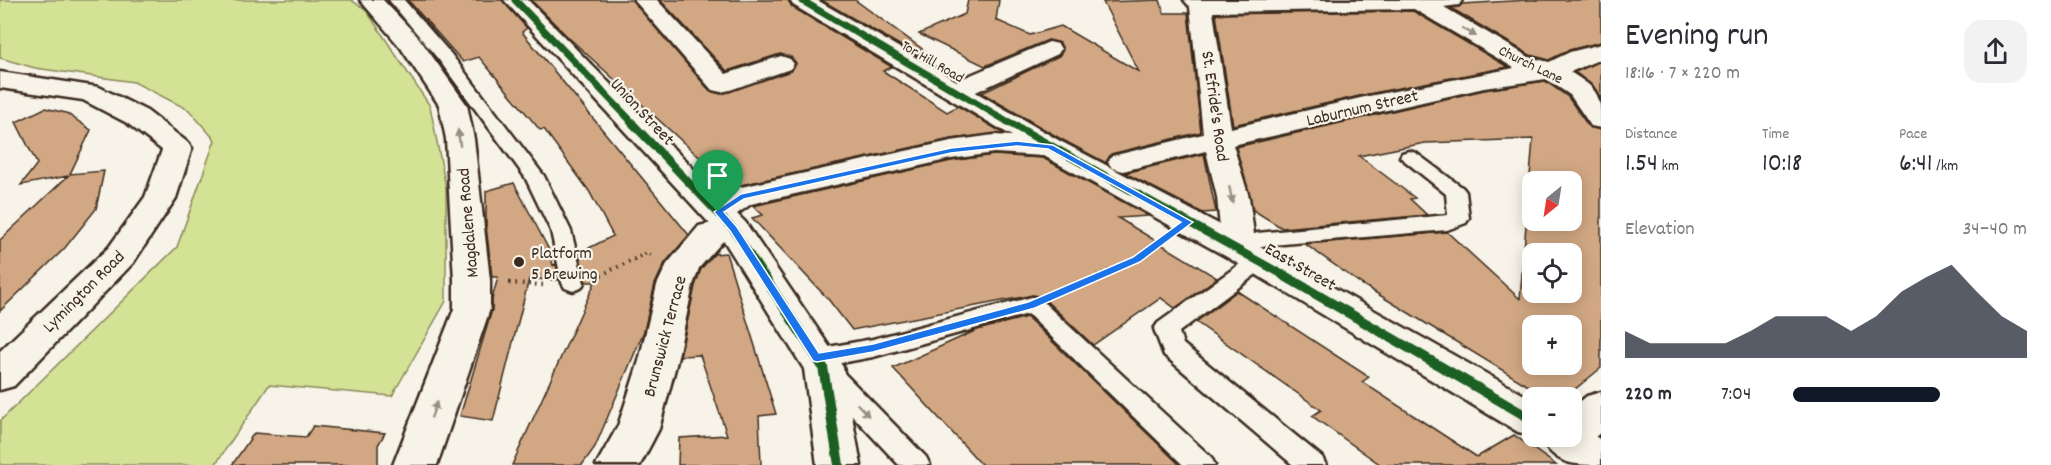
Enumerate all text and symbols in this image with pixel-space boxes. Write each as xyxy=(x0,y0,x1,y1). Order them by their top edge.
text: Evening run xyxy=(1625,14,1769,61)
button: share xyxy=(1964,20,2027,83)
one-way arrow xyxy=(1461,27,1478,37)
street label: Tor Hill Road xyxy=(896,36,968,90)
street label: Church Lane xyxy=(1494,41,1566,91)
street label: St. Efride's Road xyxy=(1193,49,1234,163)
text: 18:16 · 7 × 220 m xyxy=(1625,60,1740,88)
street label: Union Street xyxy=(603,73,679,152)
street label: Laburnum Street xyxy=(1304,84,1421,134)
text: Distance xyxy=(1625,123,1677,146)
text: Time xyxy=(1762,123,1789,146)
text: Pace xyxy=(1899,123,1927,146)
one-way arrow xyxy=(455,129,464,148)
text: 1.54 xyxy=(1625,146,1658,183)
text: 10:18 xyxy=(1762,146,1802,183)
text: 6:41 xyxy=(1899,146,1933,183)
pin xyxy=(692,150,743,212)
text: km xyxy=(1658,155,1679,178)
text: /km xyxy=(1933,155,1958,178)
icon: arrive xyxy=(701,159,734,192)
street label: Magdalene Road xyxy=(452,167,487,279)
north arrow xyxy=(1522,171,1582,231)
map controls xyxy=(1522,171,1582,447)
one-way arrow xyxy=(1227,186,1237,204)
text: Elevation xyxy=(1625,216,1695,244)
text: 34–40 m xyxy=(1962,216,2027,244)
street label: East Street xyxy=(1259,238,1340,299)
place label: Platform 5 Brewing xyxy=(531,242,598,288)
button: locate xyxy=(1522,243,1582,303)
street label: Lymington Road xyxy=(38,246,132,340)
marker: Platform 5 Brewing xyxy=(512,255,526,269)
street label: Brunswick Terrace xyxy=(638,273,695,400)
button: + xyxy=(1522,315,1582,375)
text: 220 m xyxy=(1625,381,1672,409)
text: 7:04 xyxy=(1721,381,1751,409)
button: − xyxy=(1522,387,1582,447)
one-way arrow xyxy=(430,401,440,419)
one-way arrow xyxy=(856,402,870,417)

